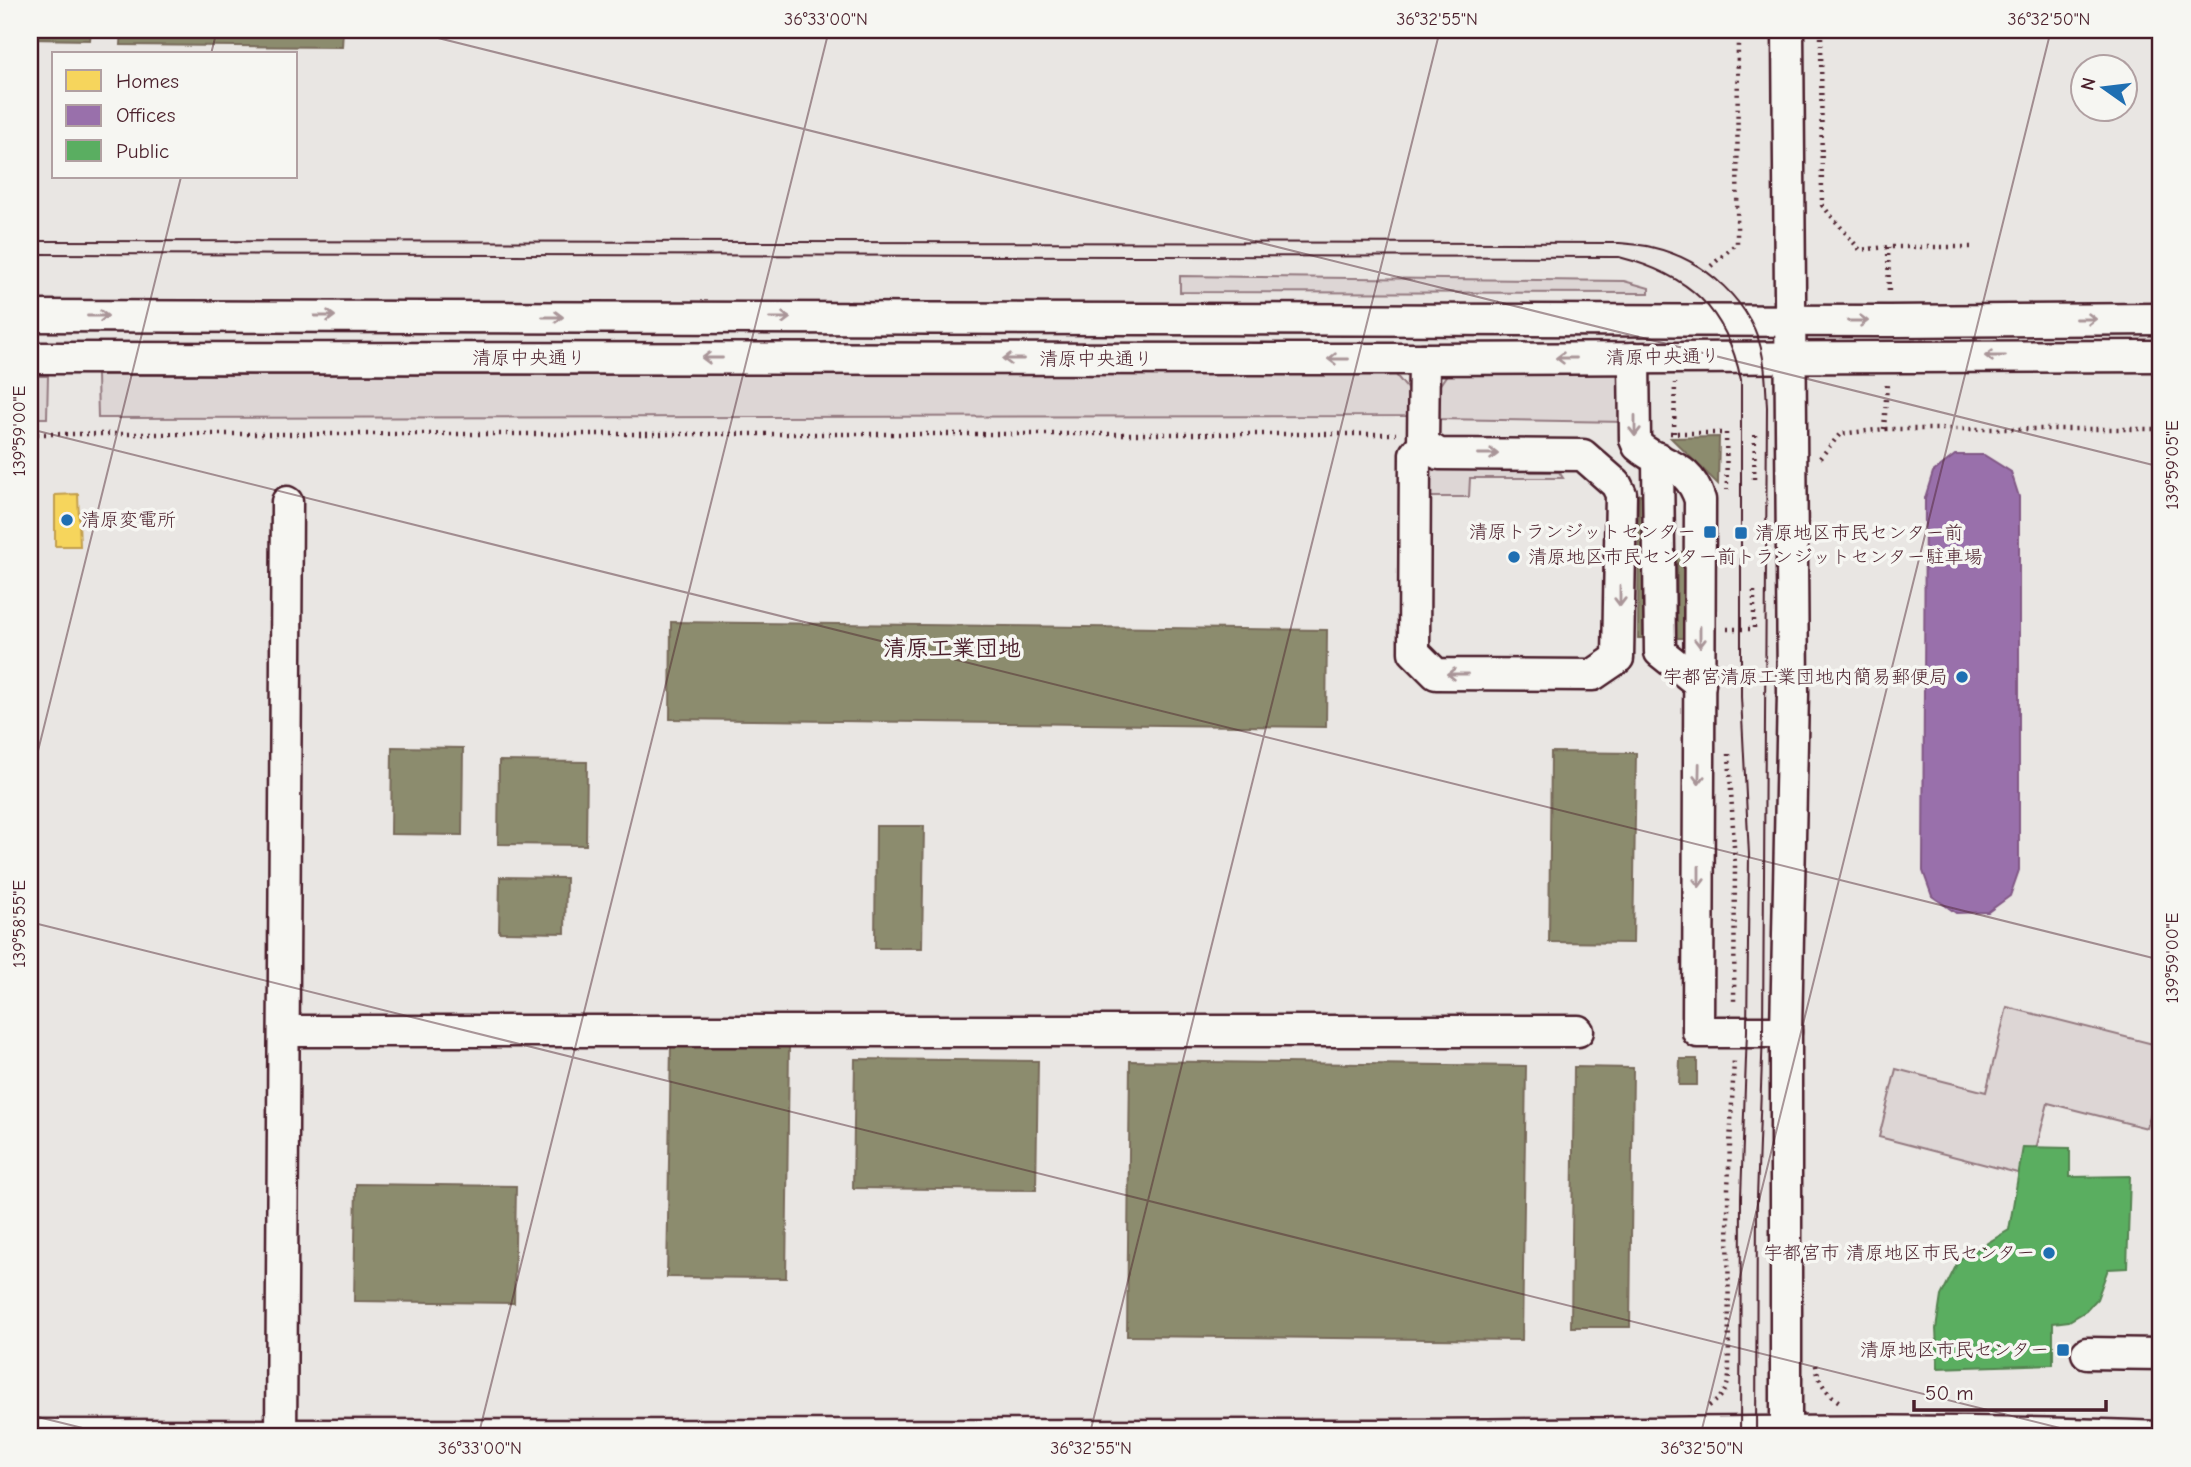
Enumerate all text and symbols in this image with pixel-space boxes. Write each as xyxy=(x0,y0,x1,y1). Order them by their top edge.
text: 36°33'00"N xyxy=(784,9,868,30)
text: 36°32'55"N xyxy=(1396,9,1478,30)
text: 36°32'50"N xyxy=(2008,9,2090,30)
legend xyxy=(52,52,298,178)
north arrow xyxy=(2068,52,2138,122)
text: Homes xyxy=(116,69,179,93)
text: N xyxy=(2076,75,2101,93)
text: Offices xyxy=(116,103,175,127)
text: Public xyxy=(116,139,169,163)
one-way arrow xyxy=(86,309,109,323)
one-way arrow xyxy=(314,309,337,323)
one-way arrow xyxy=(541,310,564,324)
one-way arrow xyxy=(769,311,792,325)
one-way arrow xyxy=(2074,312,2097,326)
one-way arrow xyxy=(1847,314,1870,327)
street label: 清原中央通り xyxy=(1606,345,1720,369)
street label: 清原中央通り xyxy=(472,347,586,369)
street label: 清原中央通り xyxy=(1039,348,1153,370)
one-way arrow xyxy=(1984,349,2007,363)
one-way arrow xyxy=(700,351,723,365)
one-way arrow xyxy=(1554,351,1577,365)
one-way arrow xyxy=(1001,352,1024,366)
one-way arrow xyxy=(1327,352,1350,366)
text: 139°59'00"E xyxy=(9,385,30,476)
one-way arrow xyxy=(1628,414,1642,437)
text: 139°59'05"E xyxy=(2162,420,2183,510)
one-way arrow xyxy=(1477,447,1500,461)
place label: 清原変電所 xyxy=(81,509,176,531)
marker: 清原変電所 xyxy=(59,512,75,528)
place label: 清原トランジットセンター xyxy=(1469,521,1696,543)
place label: 清原地区市民センター前 xyxy=(1755,522,1963,544)
marker: 清原トランジットセンター xyxy=(1702,524,1718,540)
marker: 清原地区市民センター前 xyxy=(1733,525,1749,541)
place label: 清原地区市民センター前トランジットセンター駐車場 xyxy=(1528,546,1982,568)
marker: 清原地区市民センター前トランジットセンター駐車場 xyxy=(1506,549,1522,565)
one-way arrow xyxy=(1613,585,1627,608)
one-way arrow xyxy=(1693,625,1707,648)
district label: 清原工業団地 xyxy=(883,635,1021,662)
place label: 宇都宮清原工業団地内簡易郵便局 xyxy=(1663,666,1948,688)
one-way arrow xyxy=(1446,668,1469,681)
marker: 宇都宮清原工業団地内簡易郵便局 xyxy=(1954,669,1970,685)
one-way arrow xyxy=(1693,762,1706,785)
one-way arrow xyxy=(1692,865,1706,888)
text: 139°58'55"E xyxy=(9,880,30,968)
text: 139°59'00"E xyxy=(2162,912,2183,1003)
place label: 宇都宮市 清原地区市民センター xyxy=(1763,1242,2035,1264)
marker: 宇都宮市 清原地区市民センター xyxy=(2041,1245,2057,1261)
place label: 清原地区市民センター xyxy=(1860,1339,2049,1361)
marker: 清原地区市民センター xyxy=(2055,1342,2071,1358)
scale bar xyxy=(1914,1369,2107,1413)
text: 50 m xyxy=(1925,1381,1974,1405)
text: 36°33'00"N xyxy=(438,1438,522,1459)
text: 36°32'55"N xyxy=(1050,1438,1132,1459)
text: 36°32'50"N xyxy=(1661,1438,1743,1459)

